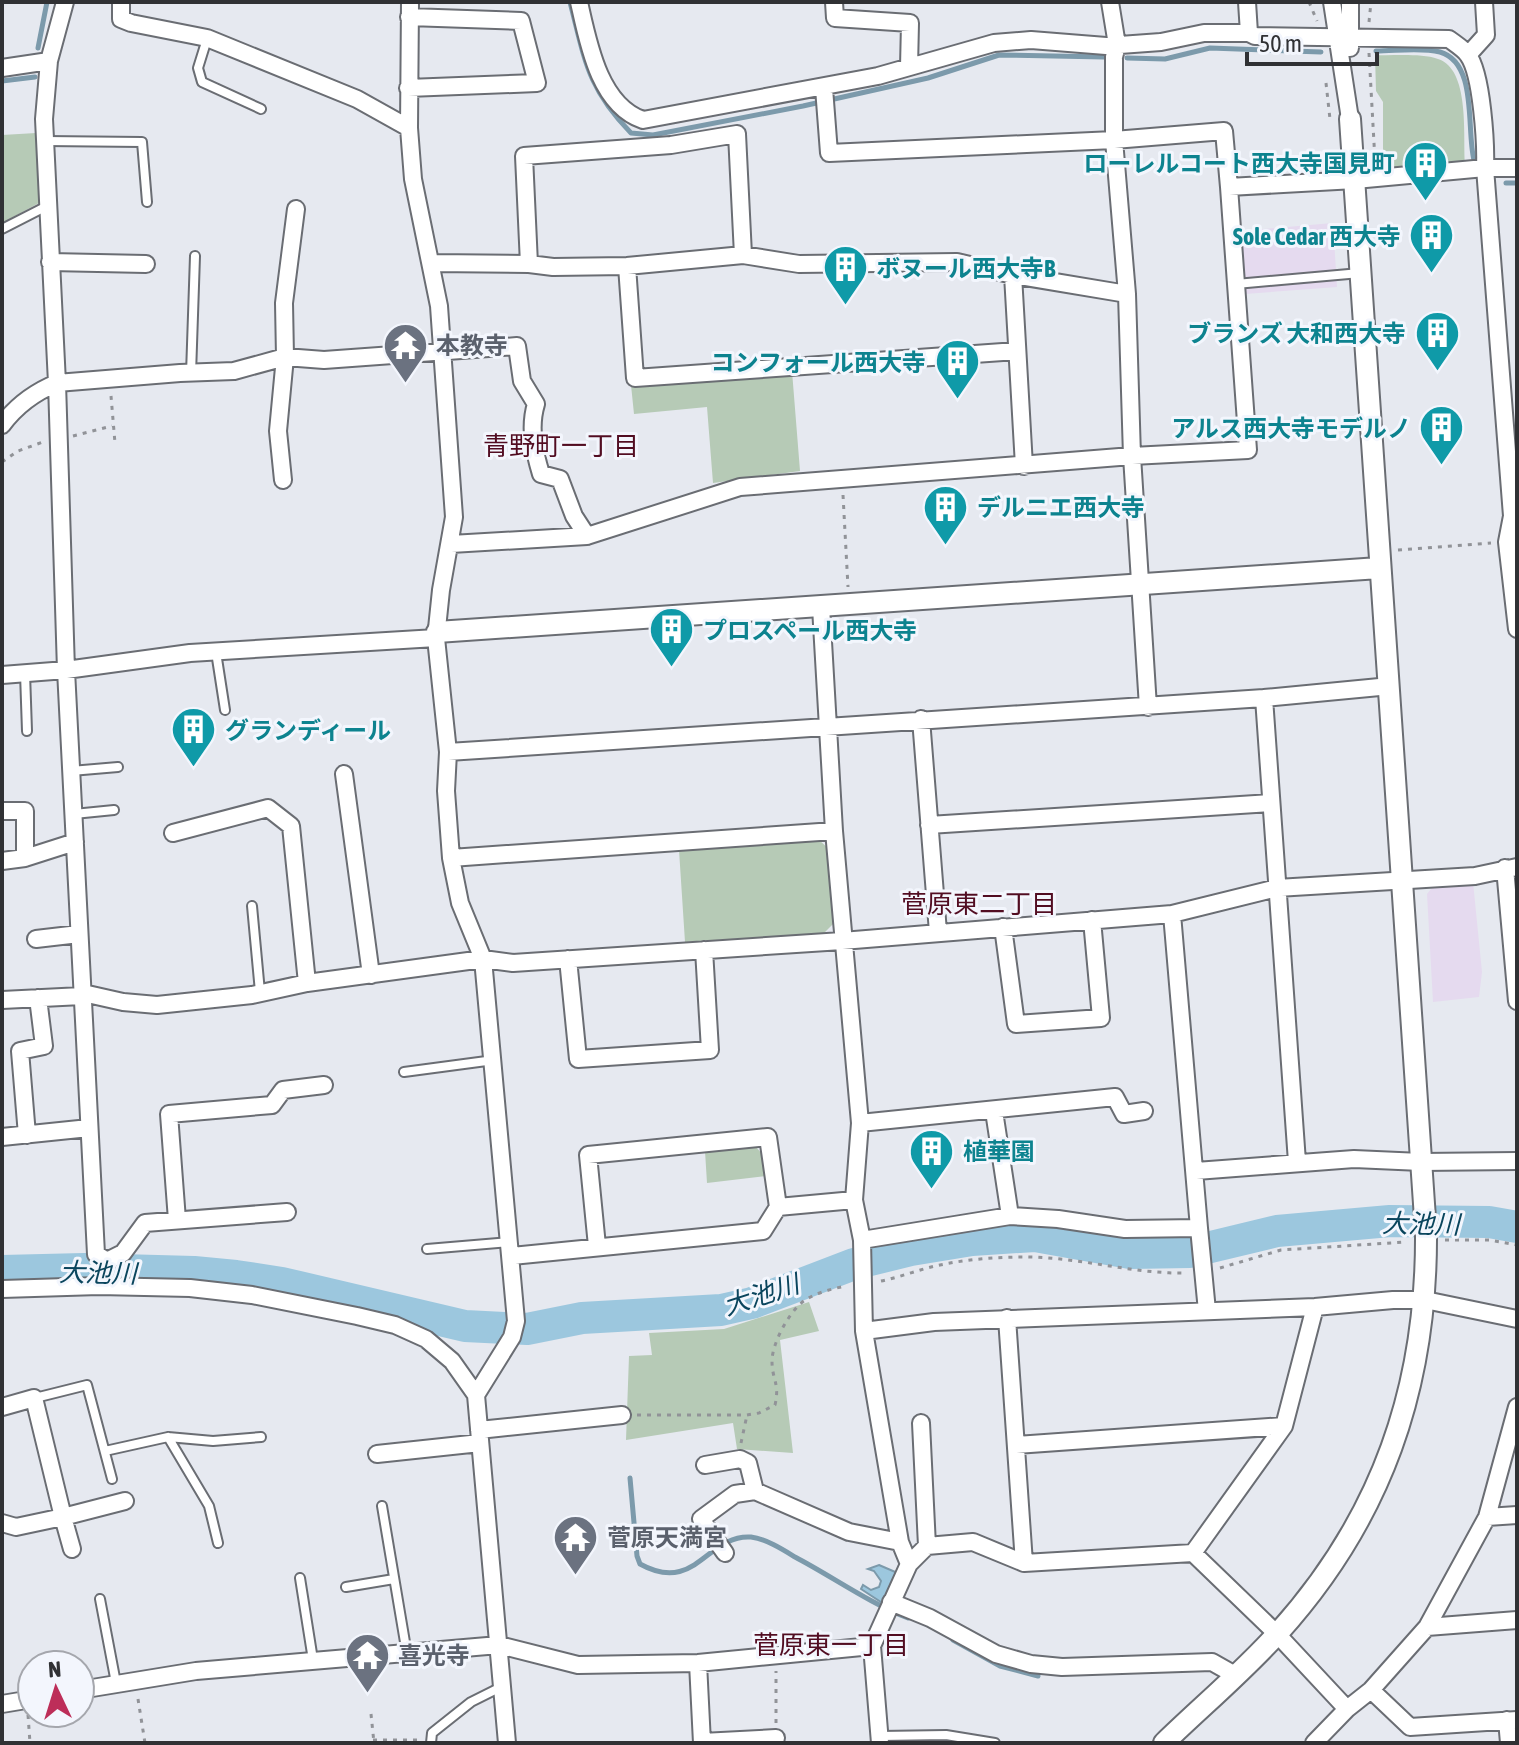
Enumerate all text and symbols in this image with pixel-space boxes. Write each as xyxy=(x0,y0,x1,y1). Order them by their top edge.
scale bar xyxy=(1247,16,1377,66)
text: 50 m xyxy=(1259,30,1302,57)
building icon: ローレルコート西大寺国見町 xyxy=(1402,139,1450,202)
place label: ローレルコート西大寺国見町 xyxy=(1083,150,1395,177)
building icon: Sole Cedar 西大寺 xyxy=(1408,212,1456,275)
place label: Sole Cedar 西大寺 xyxy=(1233,223,1401,250)
building icon: ボヌール西大寺B xyxy=(821,244,869,307)
place label: ボヌール西大寺B xyxy=(876,255,1056,282)
building icon: ブランズ 大和西大寺 xyxy=(1413,309,1461,372)
place label: ブランズ 大和西大寺 xyxy=(1187,320,1406,347)
temple icon: 本教寺 xyxy=(381,321,429,384)
place label: 本教寺 xyxy=(436,332,508,359)
building icon: コンフォール西大寺 xyxy=(933,338,981,401)
place label: コンフォール西大寺 xyxy=(711,349,926,376)
building icon: アルス西大寺モデルノ xyxy=(1418,404,1466,467)
place label: アルス西大寺モデルノ xyxy=(1171,415,1411,442)
district label: 青野町一丁目 xyxy=(483,431,639,461)
building icon: デルニエ西大寺 xyxy=(922,483,970,546)
place label: デルニエ西大寺 xyxy=(977,494,1145,521)
building icon: プロスペール西大寺 xyxy=(648,606,696,669)
place label: プロスペール西大寺 xyxy=(703,617,917,644)
building icon: グランディール xyxy=(170,706,218,769)
place label: グランディール xyxy=(225,717,391,744)
district label: 菅原東二丁目 xyxy=(901,889,1057,919)
building icon: 植華園 xyxy=(908,1127,956,1190)
place label: 植華園 xyxy=(963,1138,1035,1165)
water label: 大池川 xyxy=(1382,1208,1463,1240)
water label: 大池川 xyxy=(59,1257,140,1289)
water label: 大池川 xyxy=(719,1268,806,1321)
temple icon: 菅原天満宮 xyxy=(552,1513,600,1576)
place label: 菅原天満宮 xyxy=(607,1524,727,1551)
district label: 菅原東一丁目 xyxy=(753,1630,909,1660)
temple icon: 喜光寺 xyxy=(343,1631,391,1694)
place label: 喜光寺 xyxy=(398,1642,470,1669)
north arrow xyxy=(16,1649,96,1729)
text: N xyxy=(47,1656,62,1682)

